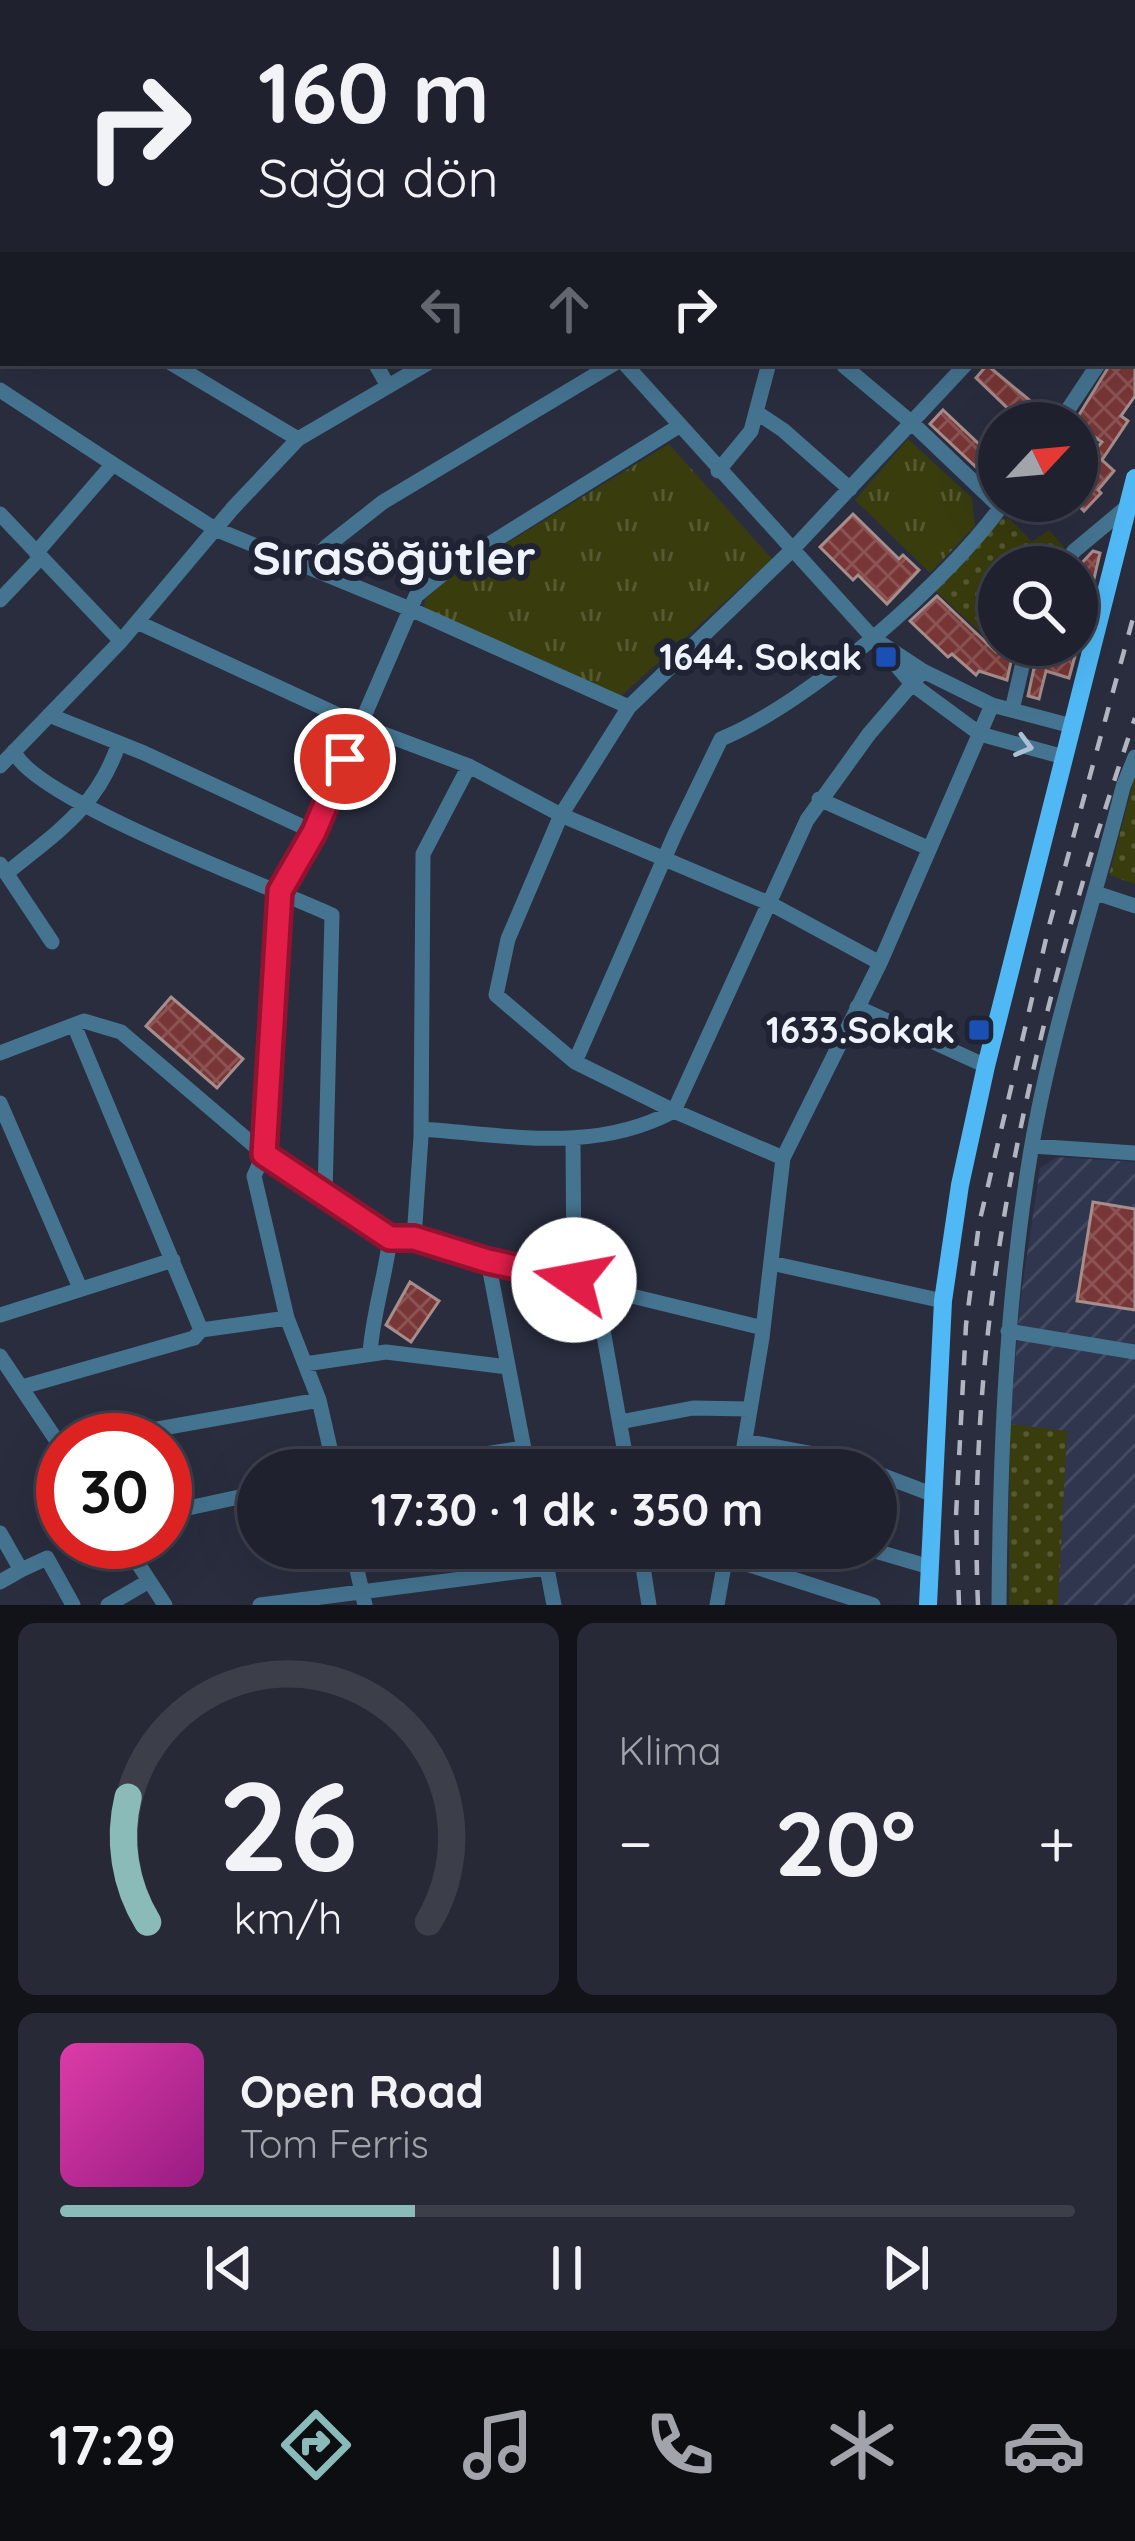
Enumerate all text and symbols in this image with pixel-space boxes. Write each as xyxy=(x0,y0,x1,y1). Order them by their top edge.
text: 160 m xyxy=(258,39,490,144)
icon: right xyxy=(60,48,216,204)
text: Sağa dön xyxy=(258,143,499,211)
icon: left xyxy=(410,276,476,342)
icon: ahead xyxy=(536,276,602,342)
icon: right xyxy=(662,276,728,342)
north arrow xyxy=(978,402,1098,522)
map controls xyxy=(978,402,1098,666)
district label: Sırasöğütler xyxy=(252,527,536,587)
button: search xyxy=(978,546,1098,666)
place label: 1644. Sokak xyxy=(659,634,862,679)
marker: 1644. Sokak xyxy=(873,644,899,670)
pin xyxy=(294,708,396,810)
icon: arrive xyxy=(312,726,378,792)
one-way arrow xyxy=(1013,732,1034,757)
place label: 1633.Sokak xyxy=(766,1007,955,1052)
marker: 1633.Sokak xyxy=(966,1017,992,1043)
position arrow xyxy=(511,1217,637,1343)
speed limit sign: 30 xyxy=(36,1413,192,1569)
text: 17:30 · 1 dk · 350 m xyxy=(371,1481,763,1537)
text: Klima xyxy=(619,1726,721,1775)
text: 26 xyxy=(218,1746,358,1902)
text: 20° xyxy=(774,1786,916,1899)
text: − xyxy=(619,1801,653,1884)
text: + xyxy=(1038,1801,1075,1884)
text: km/h xyxy=(234,1891,343,1945)
text: Open Road xyxy=(240,2063,484,2119)
text: Tom Ferris xyxy=(240,2119,429,2168)
icon: previous xyxy=(196,2235,262,2301)
icon: pause xyxy=(534,2235,600,2301)
icon: next xyxy=(873,2235,939,2301)
icon: directions xyxy=(274,2403,358,2487)
icon: music xyxy=(456,2403,540,2487)
icon: phone xyxy=(638,2403,722,2487)
icon: climate xyxy=(820,2403,904,2487)
icon: car xyxy=(1002,2403,1086,2487)
text: 17:29 xyxy=(49,2411,176,2479)

